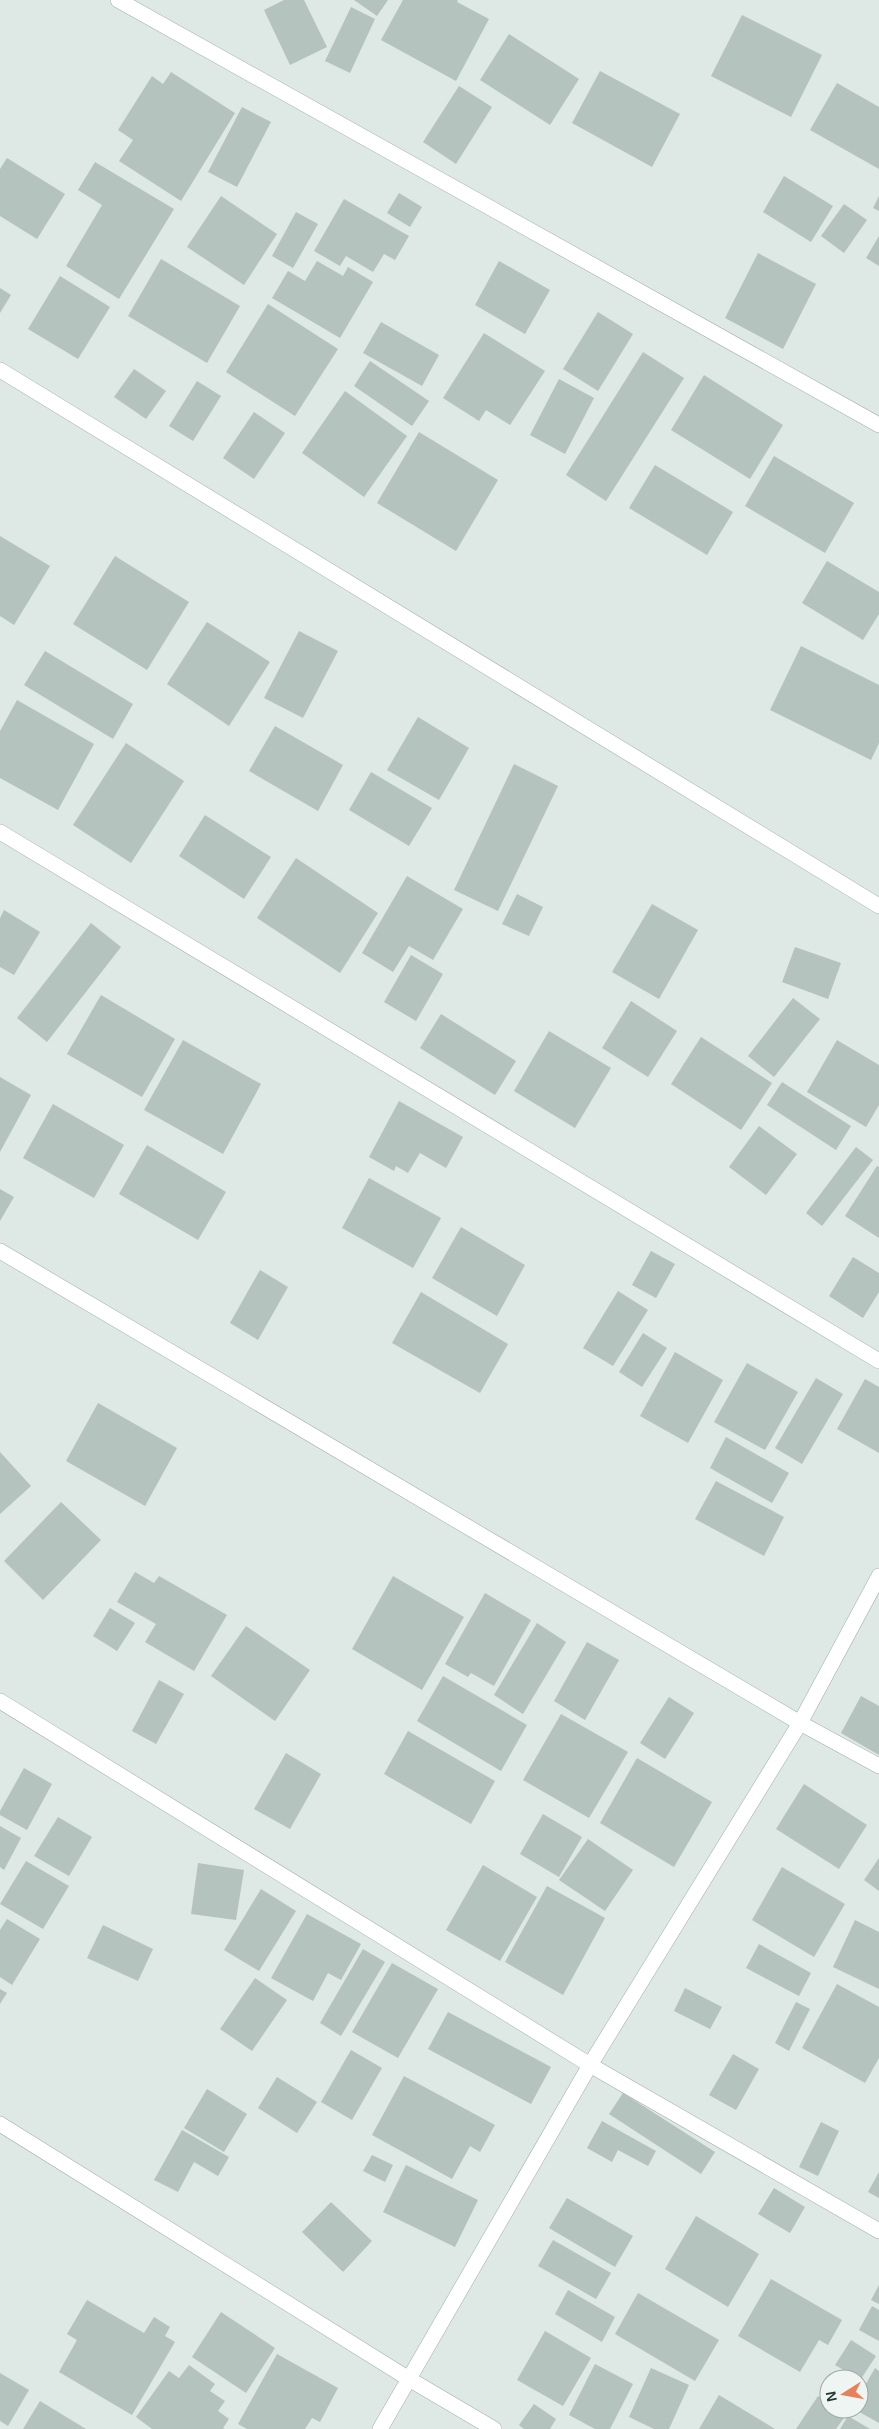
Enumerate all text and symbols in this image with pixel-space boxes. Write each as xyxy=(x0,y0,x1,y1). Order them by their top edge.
north arrow xyxy=(819,2369,869,2419)
text: N xyxy=(822,2390,840,2403)

